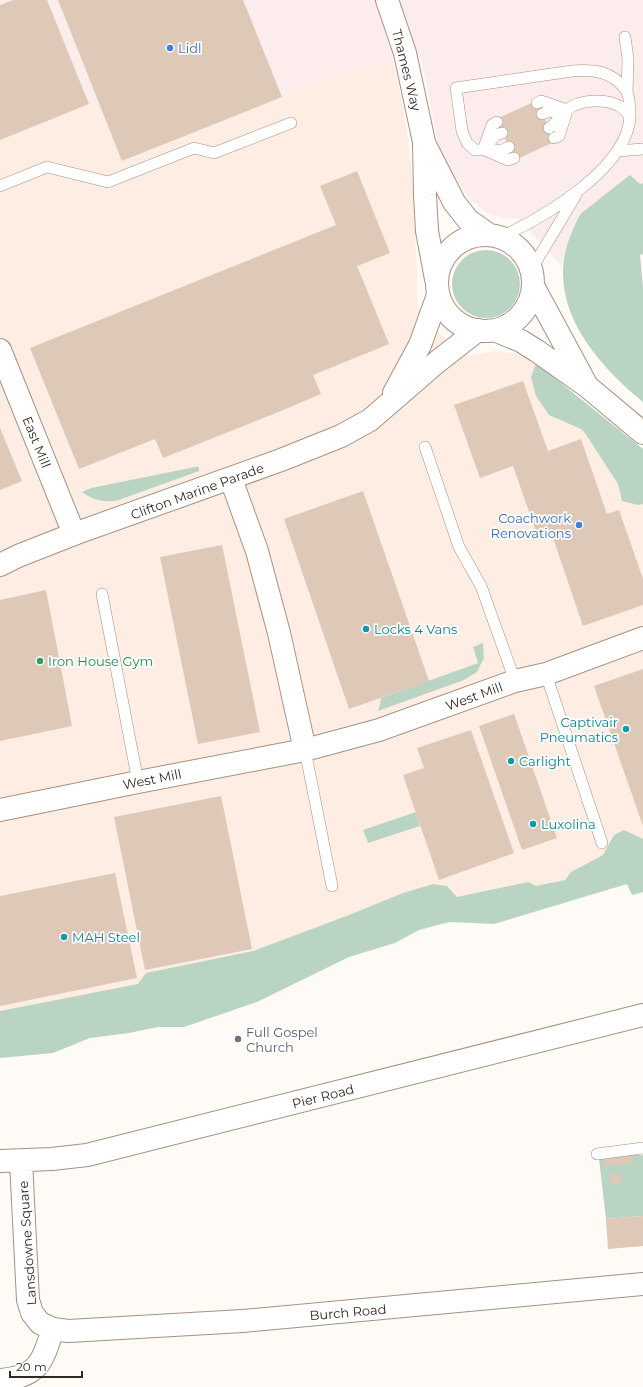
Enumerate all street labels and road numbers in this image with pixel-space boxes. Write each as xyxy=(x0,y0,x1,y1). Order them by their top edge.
street label: Thames Way xyxy=(389,28,425,113)
street label: East Mill xyxy=(19,414,55,470)
street label: Clifton Marine Parade xyxy=(128,459,266,523)
street label: West Mill xyxy=(443,678,505,714)
street label: West Mill xyxy=(121,765,183,793)
street label: Pier Road xyxy=(290,1081,356,1111)
street label: Lansdowne Square xyxy=(15,1180,39,1306)
street label: Burch Road xyxy=(309,1301,387,1323)

